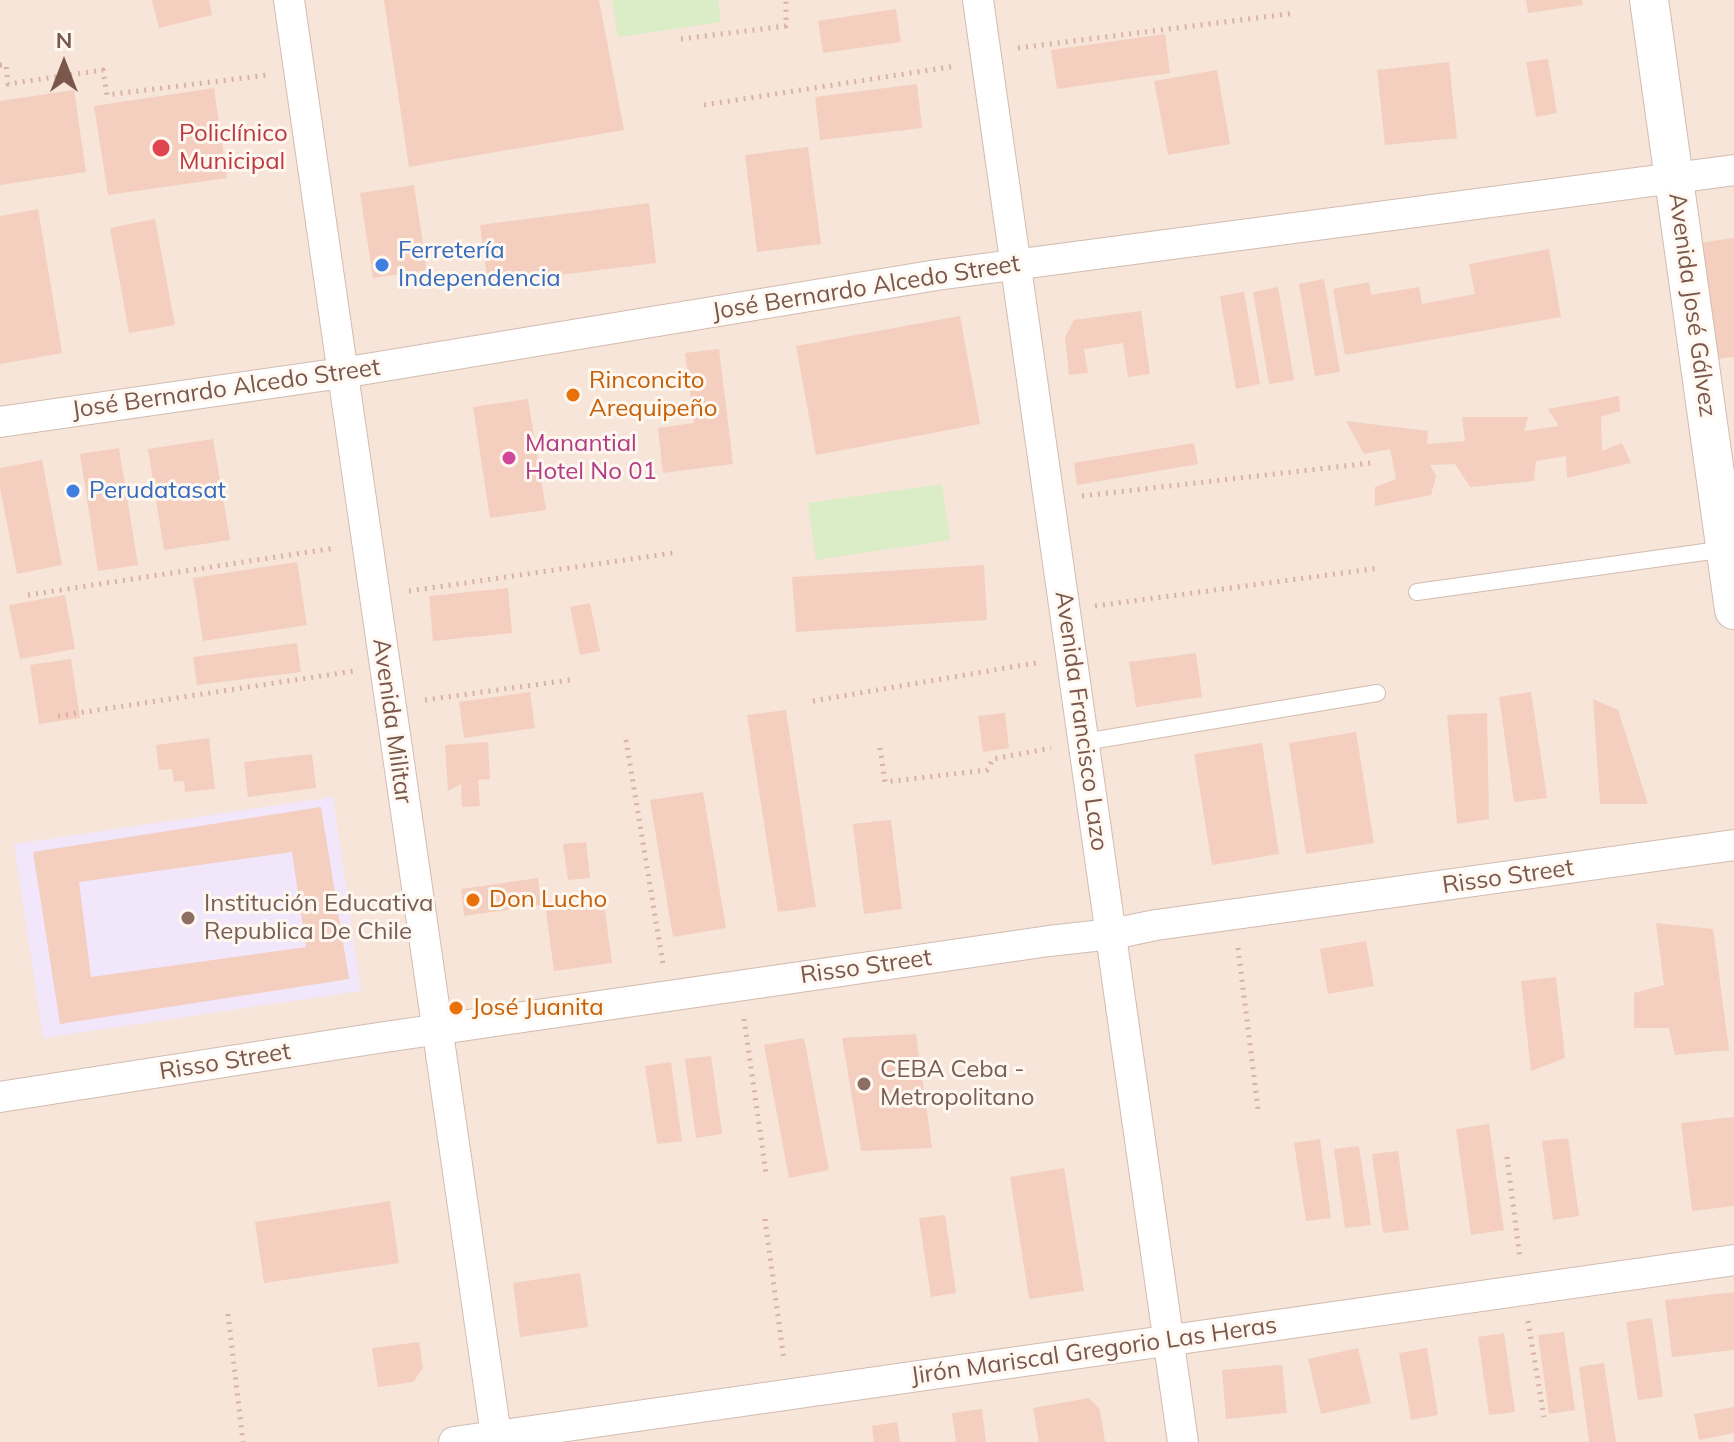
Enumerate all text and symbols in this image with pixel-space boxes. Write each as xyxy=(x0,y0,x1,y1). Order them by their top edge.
north arrow xyxy=(24,24,104,104)
text: N xyxy=(56,26,72,54)
place label: Policlínico Municipal xyxy=(179,120,288,176)
marker: Policlínico Municipal xyxy=(150,137,172,159)
street label: Avenida José Gálvez xyxy=(1662,191,1722,419)
place label: Ferretería Independencia xyxy=(398,237,561,293)
street label: José Bernardo Alcedo Street xyxy=(710,249,1022,327)
marker: Ferretería Independencia xyxy=(373,256,391,274)
street label: José Bernardo Alcedo Street xyxy=(70,353,382,425)
place label: Rinconcito Arequipeño xyxy=(589,367,717,423)
marker: Rinconcito Arequipeño xyxy=(564,386,582,404)
place label: Manantial Hotel No 01 xyxy=(525,430,657,486)
marker: Manantial Hotel No 01 xyxy=(500,449,518,467)
place label: Perudatasat xyxy=(89,477,226,505)
marker: Perudatasat xyxy=(64,482,82,500)
street label: Avenida Francisco Lazo xyxy=(1048,589,1114,853)
street label: Avenida Militar xyxy=(366,636,418,806)
street label: Risso Street xyxy=(1440,854,1576,900)
place label: Don Lucho xyxy=(489,886,607,914)
place label: Institución Educativa Republica De Chile xyxy=(204,890,434,946)
marker: Don Lucho xyxy=(464,891,482,909)
marker: Institución Educativa Republica De Chile xyxy=(179,909,197,927)
street label: Risso Street xyxy=(798,944,934,990)
place label: José Juanita xyxy=(472,994,604,1022)
marker: José Juanita xyxy=(447,999,465,1017)
street label: Risso Street xyxy=(157,1037,293,1087)
place label: CEBA Ceba - Metropolitano xyxy=(880,1056,1034,1112)
marker: CEBA Ceba - Metropolitano xyxy=(855,1075,873,1093)
street label: Jirón Mariscal Gregorio Las Heras xyxy=(909,1311,1279,1391)

